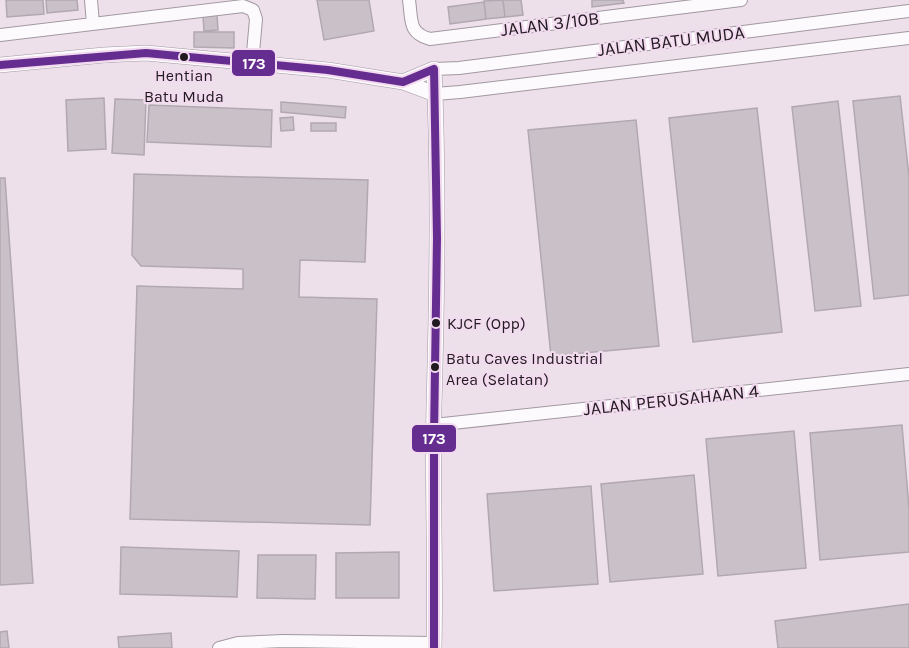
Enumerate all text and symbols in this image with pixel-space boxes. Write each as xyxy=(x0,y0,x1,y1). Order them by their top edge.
street label: JALAN 3/10B xyxy=(499,7,601,41)
street label: JALAN BATU MUDA xyxy=(596,21,746,61)
line badge: 173 xyxy=(231,49,276,77)
marker: Hentian Batu Muda xyxy=(178,51,190,63)
text: 173 xyxy=(242,54,266,73)
place label: Hentian Batu Muda xyxy=(144,66,224,106)
place label: KJCF (Opp) xyxy=(447,314,526,333)
marker: KJCF (Opp) xyxy=(430,317,442,329)
place label: Batu Caves Industrial Area (Selatan) xyxy=(446,349,603,389)
marker: Batu Caves Industrial Area (Selatan) xyxy=(429,361,441,373)
street label: JALAN PERUSAHAAN 4 xyxy=(582,380,760,420)
line badge: 173 xyxy=(411,424,457,453)
text: 173 xyxy=(422,429,446,448)

